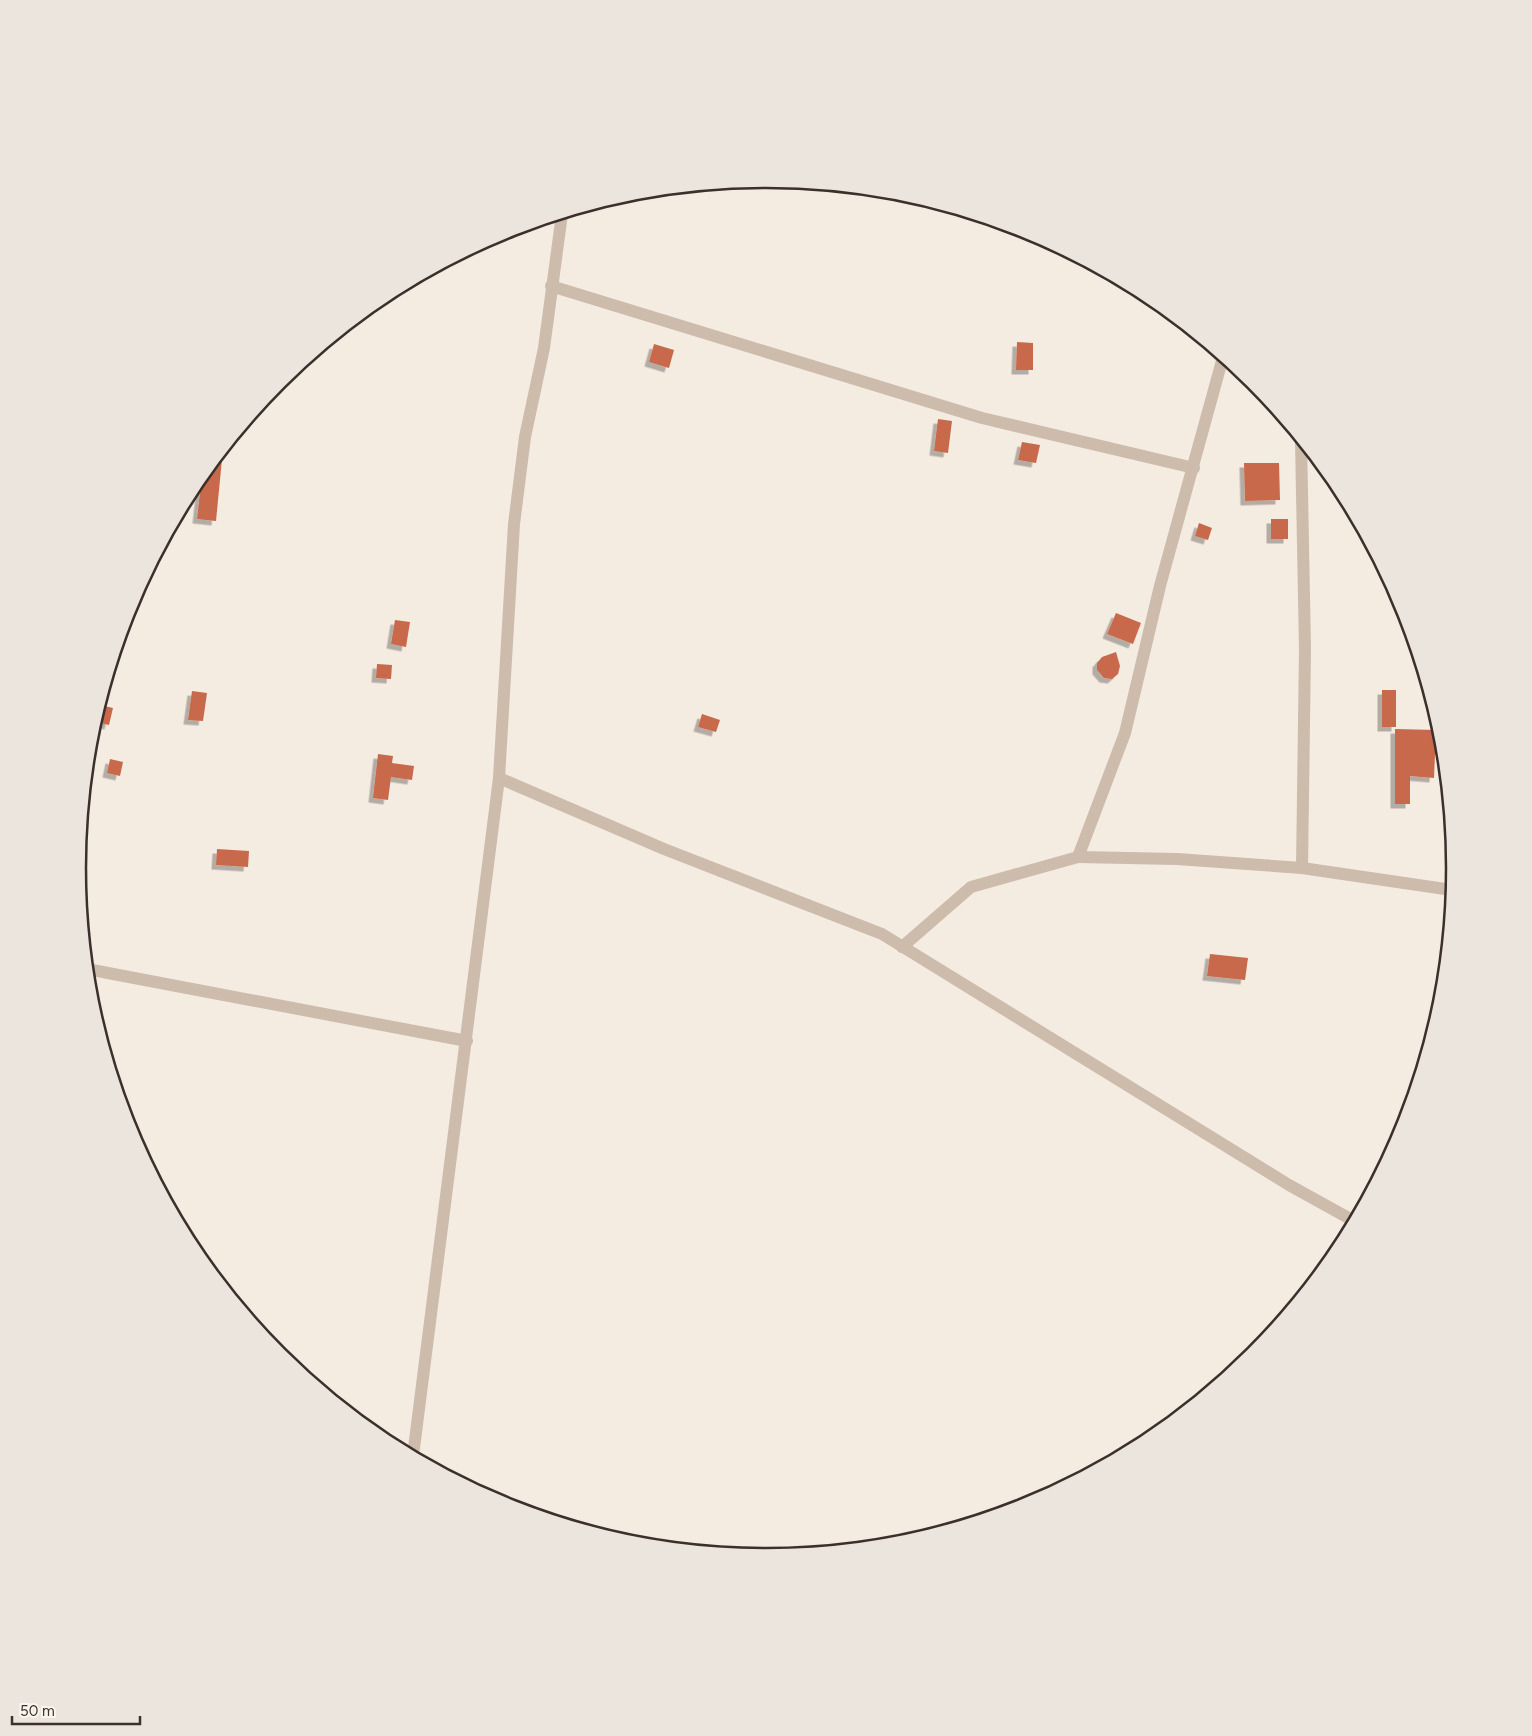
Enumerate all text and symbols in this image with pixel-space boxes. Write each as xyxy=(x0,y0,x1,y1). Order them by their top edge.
scale bar xyxy=(12,1694,140,1726)
text: 50 m xyxy=(20,1702,55,1720)

